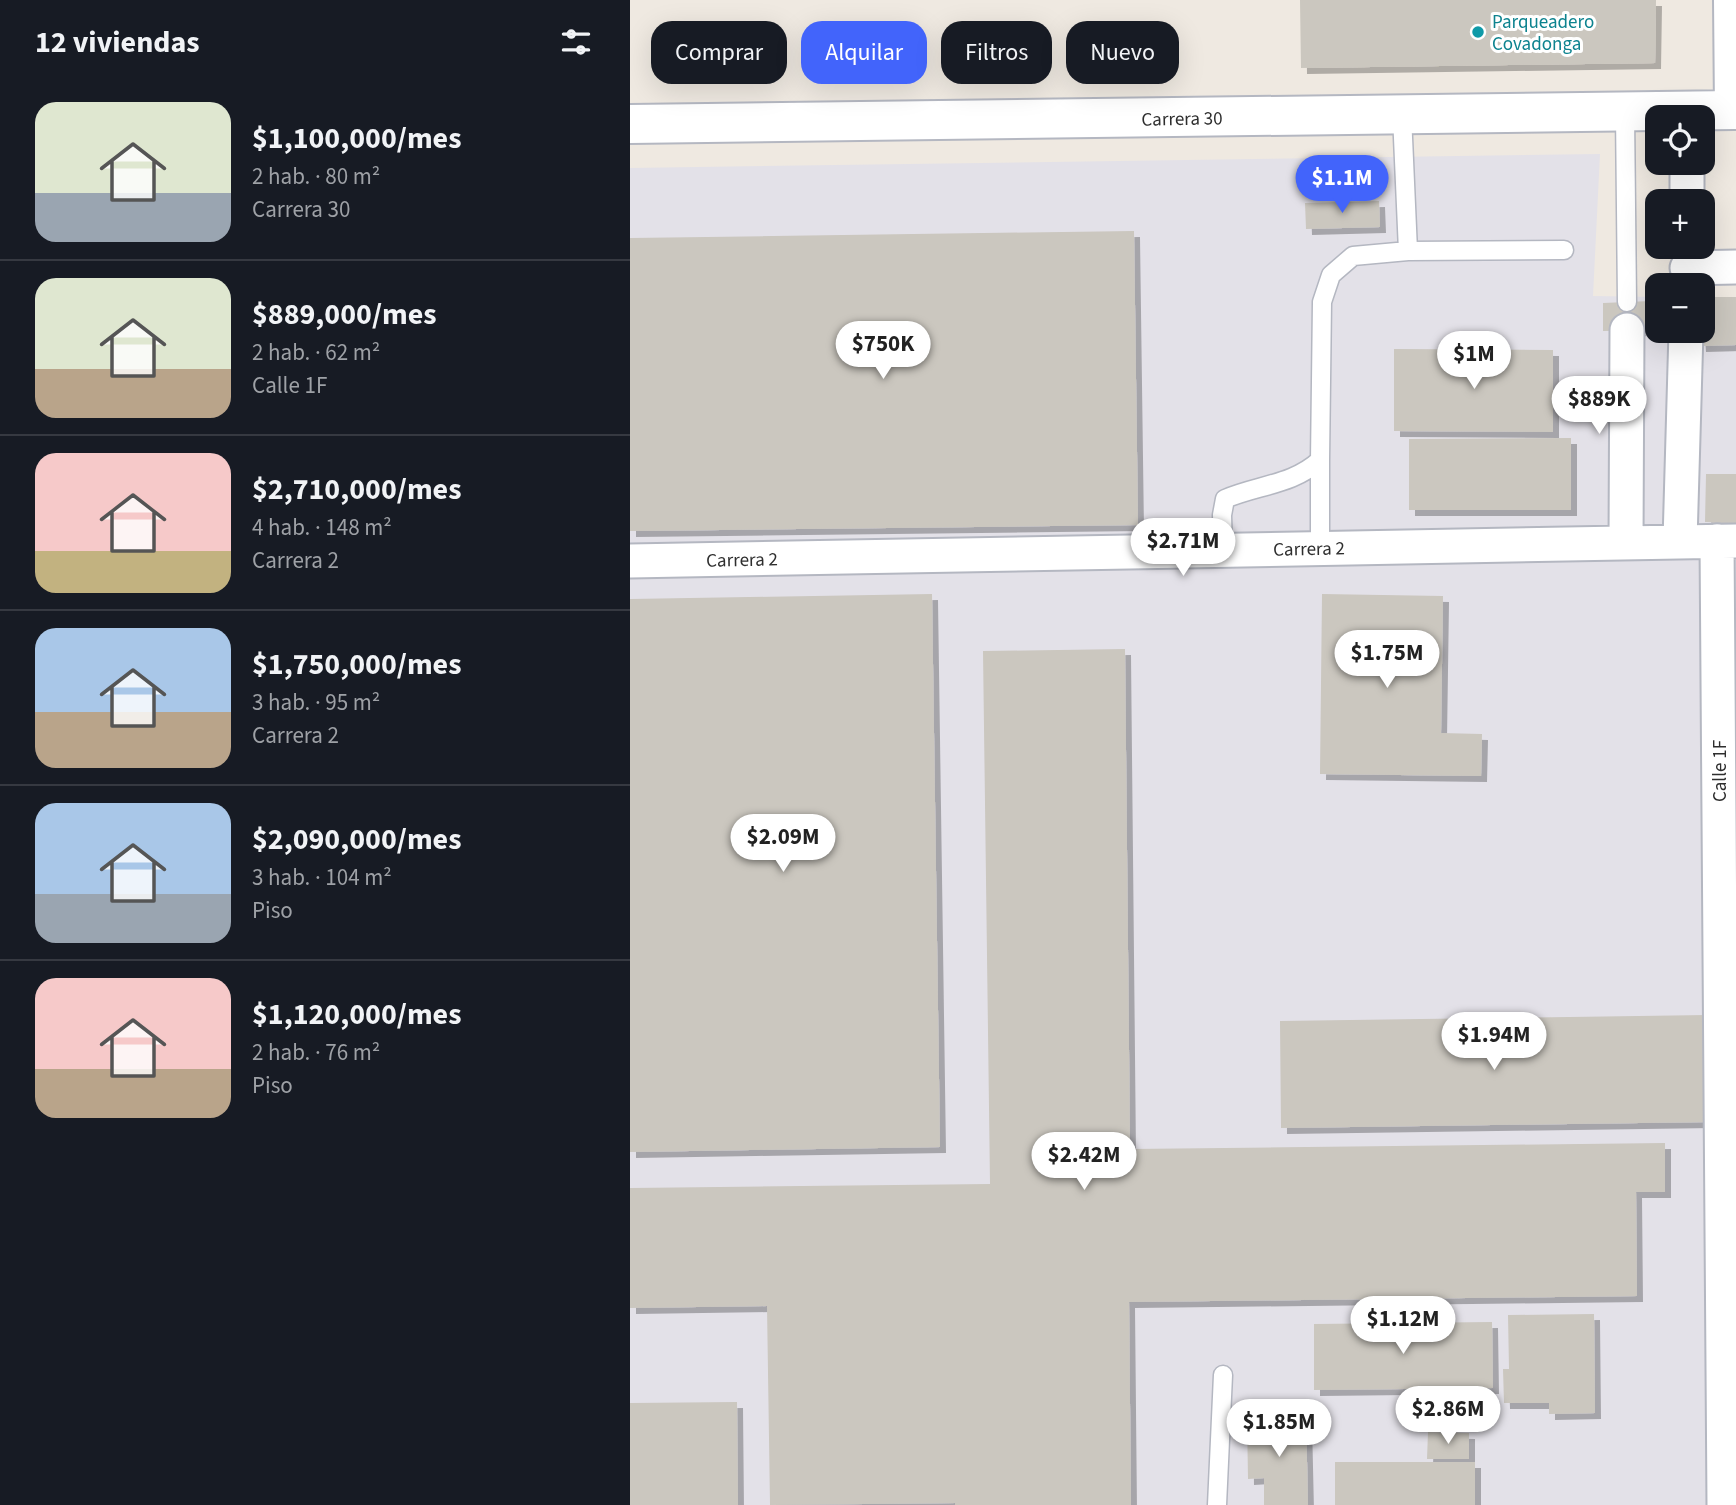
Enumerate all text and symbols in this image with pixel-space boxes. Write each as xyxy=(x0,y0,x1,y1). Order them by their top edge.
place label: Parqueadero Covadonga xyxy=(1492,9,1594,58)
text: 12 viviendas xyxy=(35,21,200,64)
chip: Comprar xyxy=(651,21,787,84)
chip: Alquilar xyxy=(801,21,927,84)
chip: Filtros xyxy=(941,21,1052,84)
chip: Nuevo xyxy=(1066,21,1179,84)
icon: filters xyxy=(557,23,595,61)
marker: Parqueadero Covadonga xyxy=(1470,24,1486,40)
street label: Carrera 30 xyxy=(1141,105,1223,134)
map controls xyxy=(1645,105,1715,343)
button: locate xyxy=(1645,105,1715,175)
text: $1,100,000/mes xyxy=(252,117,461,160)
icon: home xyxy=(91,130,175,214)
pin: $1.1M xyxy=(1293,156,1391,215)
text: 2 hab. · 80 m² xyxy=(252,160,380,193)
text: $1.1M xyxy=(1312,161,1372,194)
button: + xyxy=(1645,189,1715,259)
text: Carrera 30 xyxy=(252,193,350,226)
button: − xyxy=(1645,273,1715,343)
text: $889,000/mes xyxy=(252,293,437,336)
icon: home xyxy=(91,306,175,390)
pin: $750K xyxy=(834,322,932,381)
text: $750K xyxy=(852,327,914,360)
pin: $1M xyxy=(1440,332,1508,391)
text: 2 hab. · 62 m² xyxy=(252,336,380,369)
text: $1M xyxy=(1453,337,1495,370)
text: Calle 1F xyxy=(252,369,327,402)
pin: $889K xyxy=(1550,376,1648,436)
text: $889K xyxy=(1568,382,1630,415)
text: $2,710,000/mes xyxy=(252,468,461,511)
icon: home xyxy=(91,481,175,565)
text: 4 hab. · 148 m² xyxy=(252,511,392,544)
pin: $2.71M xyxy=(1126,518,1240,578)
text: $2.71M xyxy=(1146,524,1220,557)
street label: Carrera 2 xyxy=(1273,535,1345,564)
text: Carrera 2 xyxy=(252,544,339,577)
street label: Carrera 2 xyxy=(706,546,778,575)
pin: $1.75M xyxy=(1330,630,1444,690)
text: $1.75M xyxy=(1350,636,1424,669)
text: $1,750,000/mes xyxy=(252,643,461,686)
icon: home xyxy=(91,656,175,740)
text: 3 hab. · 95 m² xyxy=(252,686,380,719)
text: Carrera 2 xyxy=(252,719,339,752)
street label: Calle 1F xyxy=(1707,740,1734,802)
pin: $2.09M xyxy=(726,814,840,874)
text: $2,090,000/mes xyxy=(252,818,461,861)
text: $2.09M xyxy=(746,820,820,853)
icon: home xyxy=(91,831,175,915)
text: 3 hab. · 104 m² xyxy=(252,861,392,894)
text: Piso xyxy=(252,894,293,927)
text: $1,120,000/mes xyxy=(252,993,461,1036)
icon: home xyxy=(91,1006,175,1090)
pin: $1.94M xyxy=(1437,1012,1551,1072)
text: $1.94M xyxy=(1457,1018,1531,1051)
text: 2 hab. · 76 m² xyxy=(252,1036,380,1069)
text: Piso xyxy=(252,1069,293,1102)
pin: $2.42M xyxy=(1027,1132,1141,1192)
text: $2.42M xyxy=(1047,1138,1121,1171)
pin: $1.12M xyxy=(1346,1296,1460,1356)
text: $1.12M xyxy=(1366,1302,1440,1335)
pin: $2.86M xyxy=(1391,1386,1505,1446)
text: $2.86M xyxy=(1411,1392,1485,1425)
pin: $1.85M xyxy=(1222,1400,1336,1459)
text: $1.85M xyxy=(1242,1405,1316,1438)

